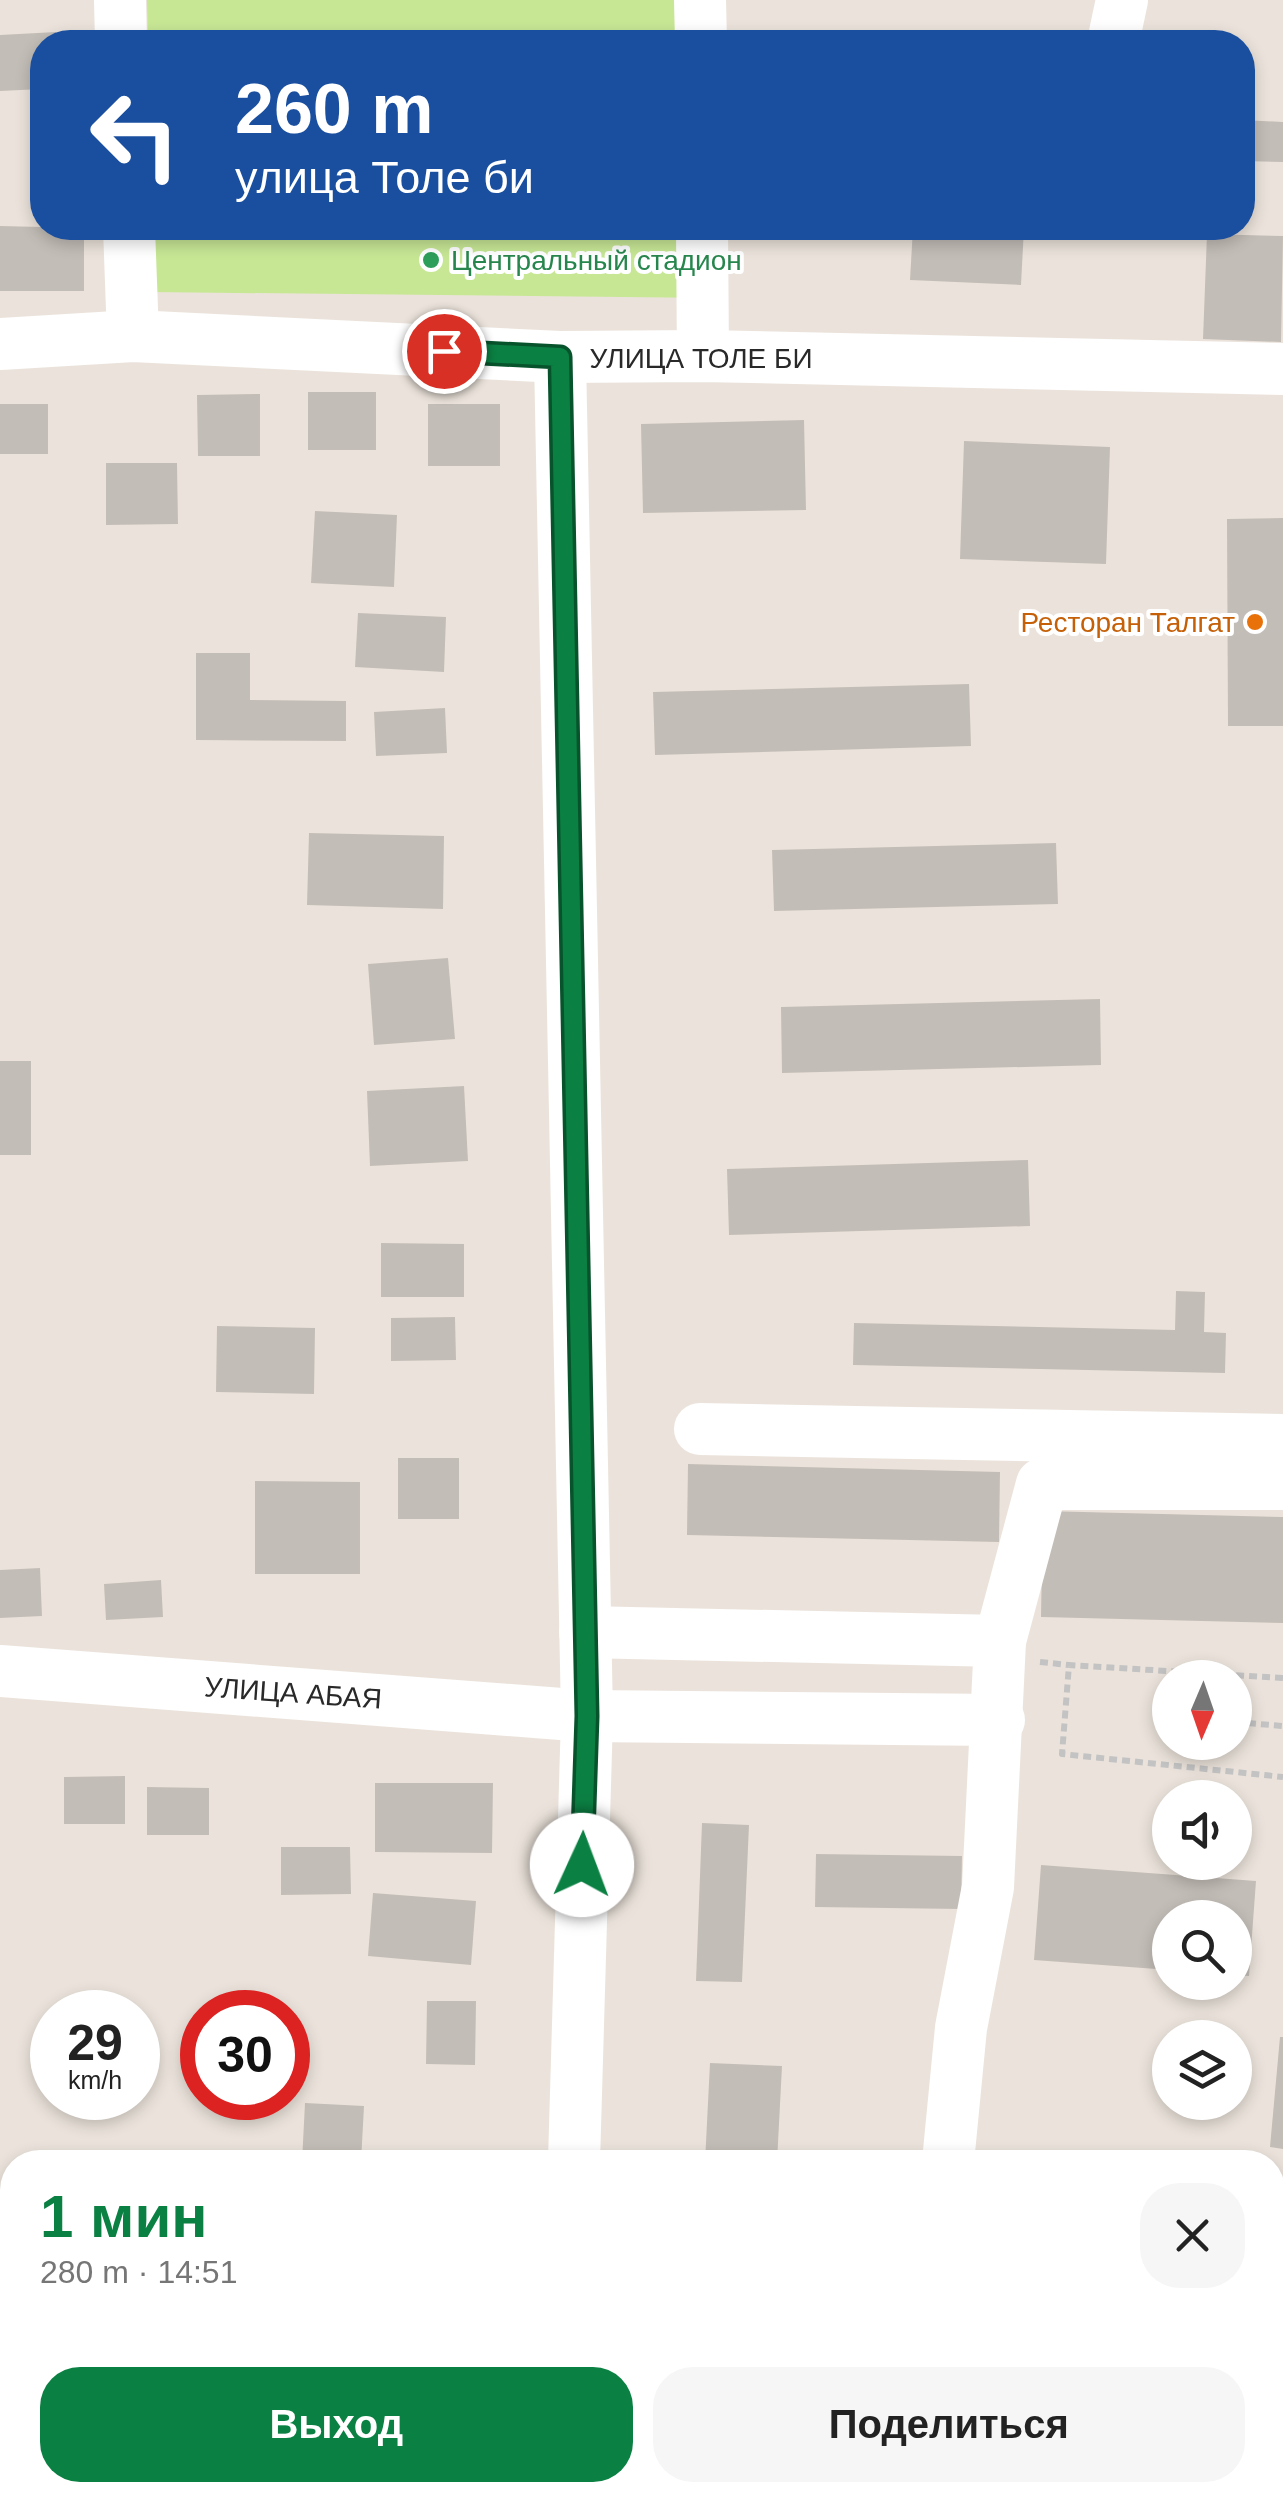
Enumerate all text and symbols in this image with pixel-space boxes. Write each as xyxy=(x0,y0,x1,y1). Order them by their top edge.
icon: left xyxy=(70,70,200,200)
text: 260 m xyxy=(235,70,433,148)
text: улица Толе би xyxy=(235,152,534,203)
place label: Центральный стадион xyxy=(451,245,742,276)
marker: Центральный стадион xyxy=(420,249,442,271)
pin xyxy=(402,309,487,394)
icon: arrive xyxy=(417,324,472,379)
street label: УЛИЦА ТОЛЕ БИ xyxy=(589,343,813,374)
place label: Ресторан Талгат xyxy=(1020,607,1235,638)
marker: Ресторан Талгат xyxy=(1244,611,1266,633)
north arrow xyxy=(1152,1660,1252,1760)
map controls xyxy=(1152,1660,1252,2120)
street label: УЛИЦА АБАЯ xyxy=(203,1671,383,1715)
button: sound xyxy=(1152,1780,1252,1880)
position arrow xyxy=(530,1813,634,1917)
button: search xyxy=(1152,1900,1252,2000)
speed limit sign: 30 xyxy=(180,1990,310,2120)
text: 29 xyxy=(67,2015,123,2071)
button: layers xyxy=(1152,2020,1252,2120)
text: km/h xyxy=(68,2066,122,2094)
text: 1 мин xyxy=(40,2183,208,2250)
button: close xyxy=(1140,2183,1245,2288)
text: 280 m · 14:51 xyxy=(40,2254,237,2290)
button: Выход xyxy=(40,2367,633,2482)
button: Поделиться xyxy=(653,2367,1245,2482)

